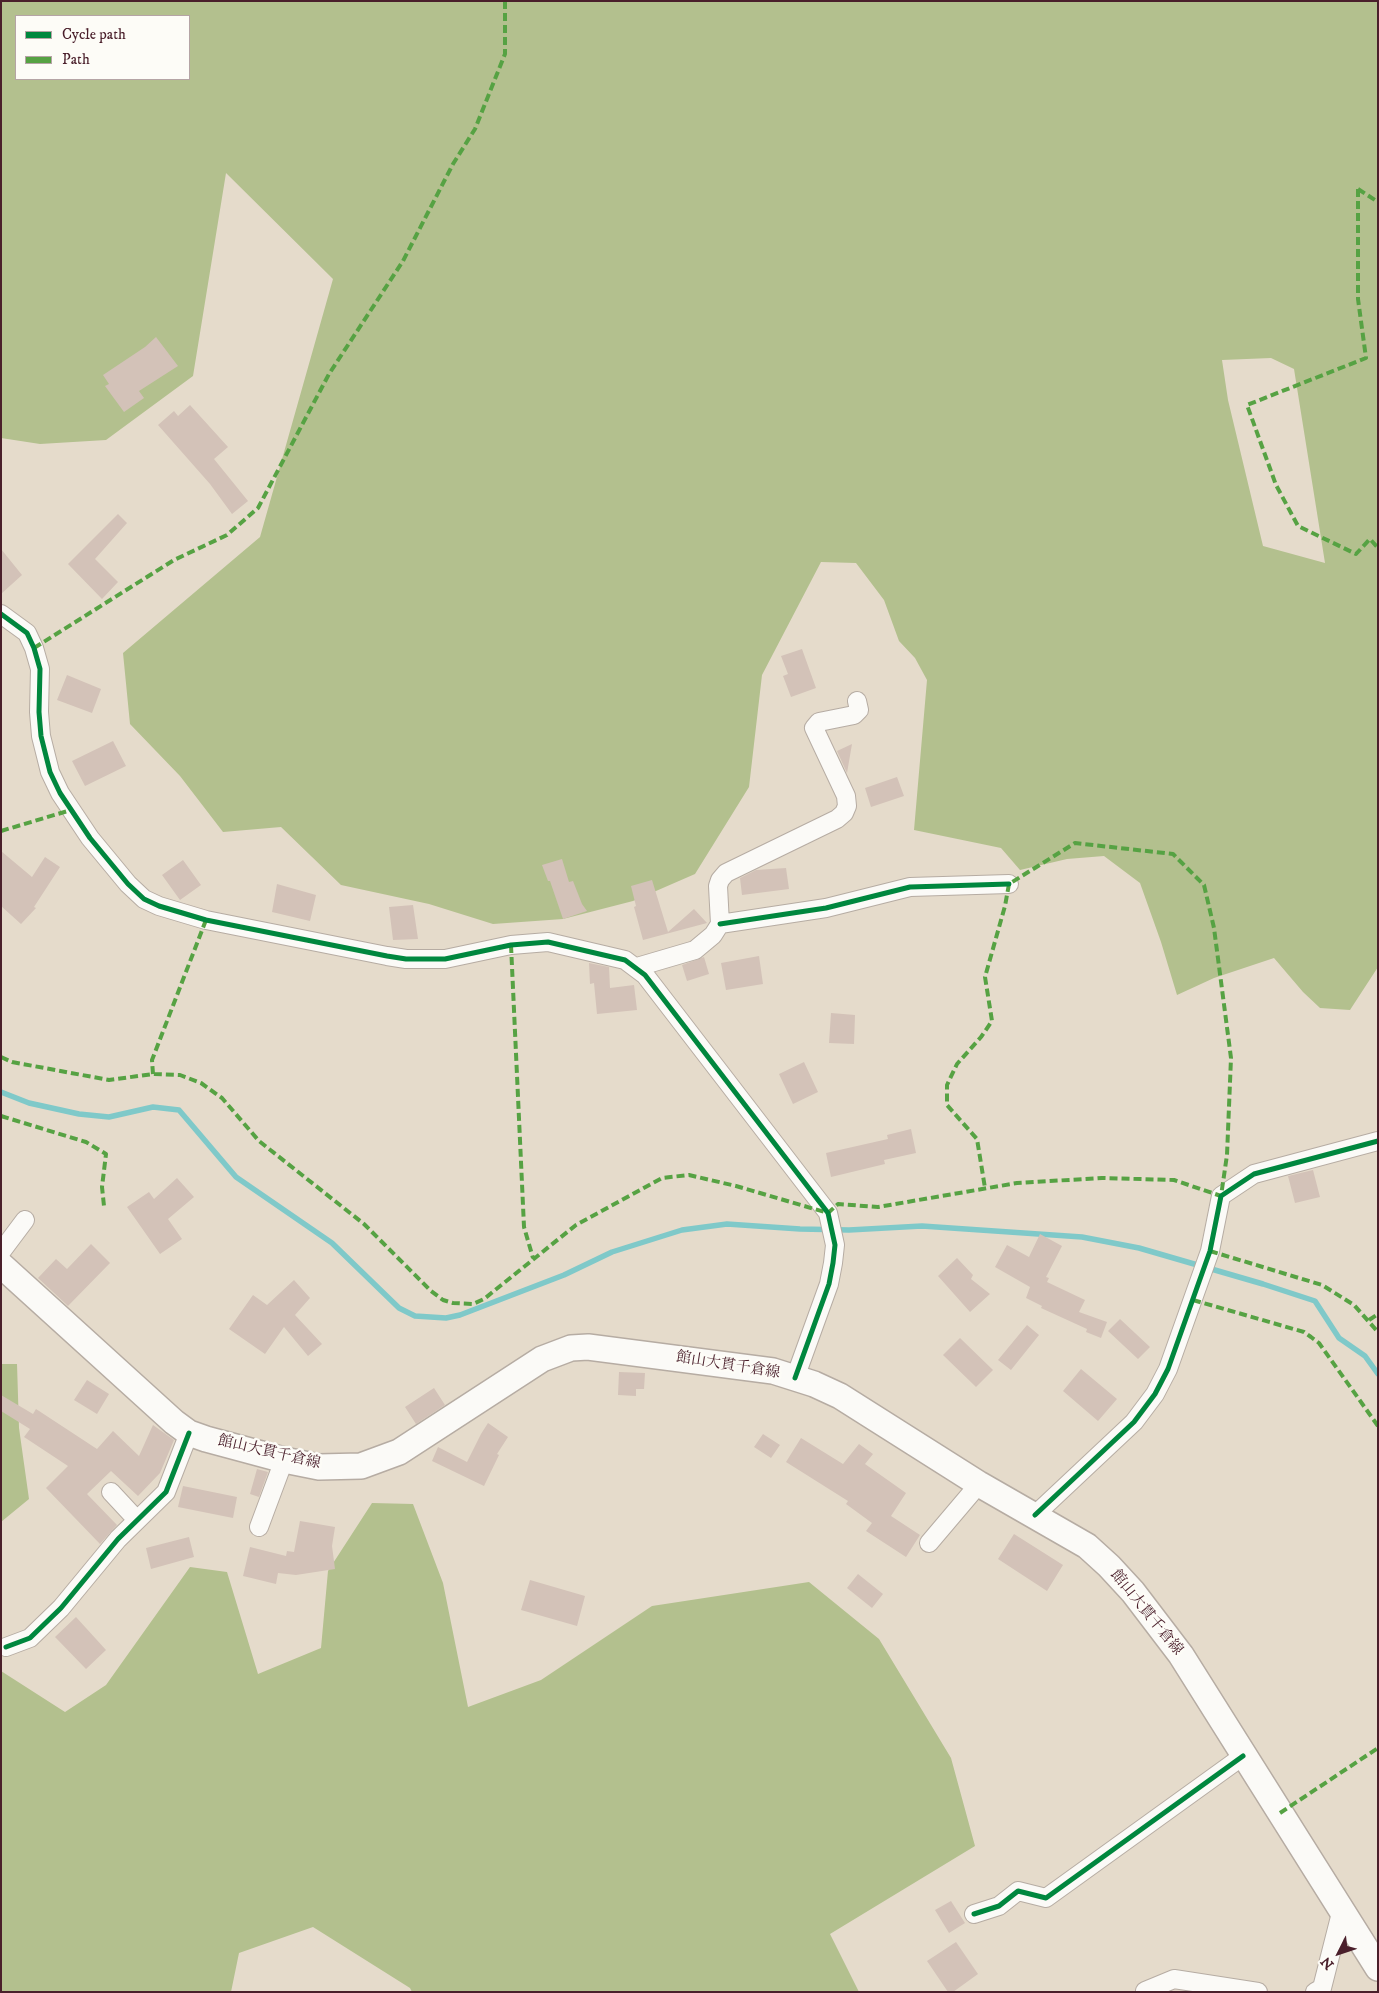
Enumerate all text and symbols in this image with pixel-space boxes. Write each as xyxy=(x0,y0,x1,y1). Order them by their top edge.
legend xyxy=(15,15,190,80)
text: Cycle path xyxy=(62,25,126,44)
text: Path xyxy=(62,50,90,69)
street label: 館山大貫千倉線 xyxy=(675,1349,781,1383)
street label: 館山大貫千倉線 xyxy=(216,1432,322,1474)
street label: 館山大貫千倉線 xyxy=(1106,1567,1186,1659)
north arrow xyxy=(1314,1928,1364,1978)
text: N xyxy=(1317,1953,1338,1973)

